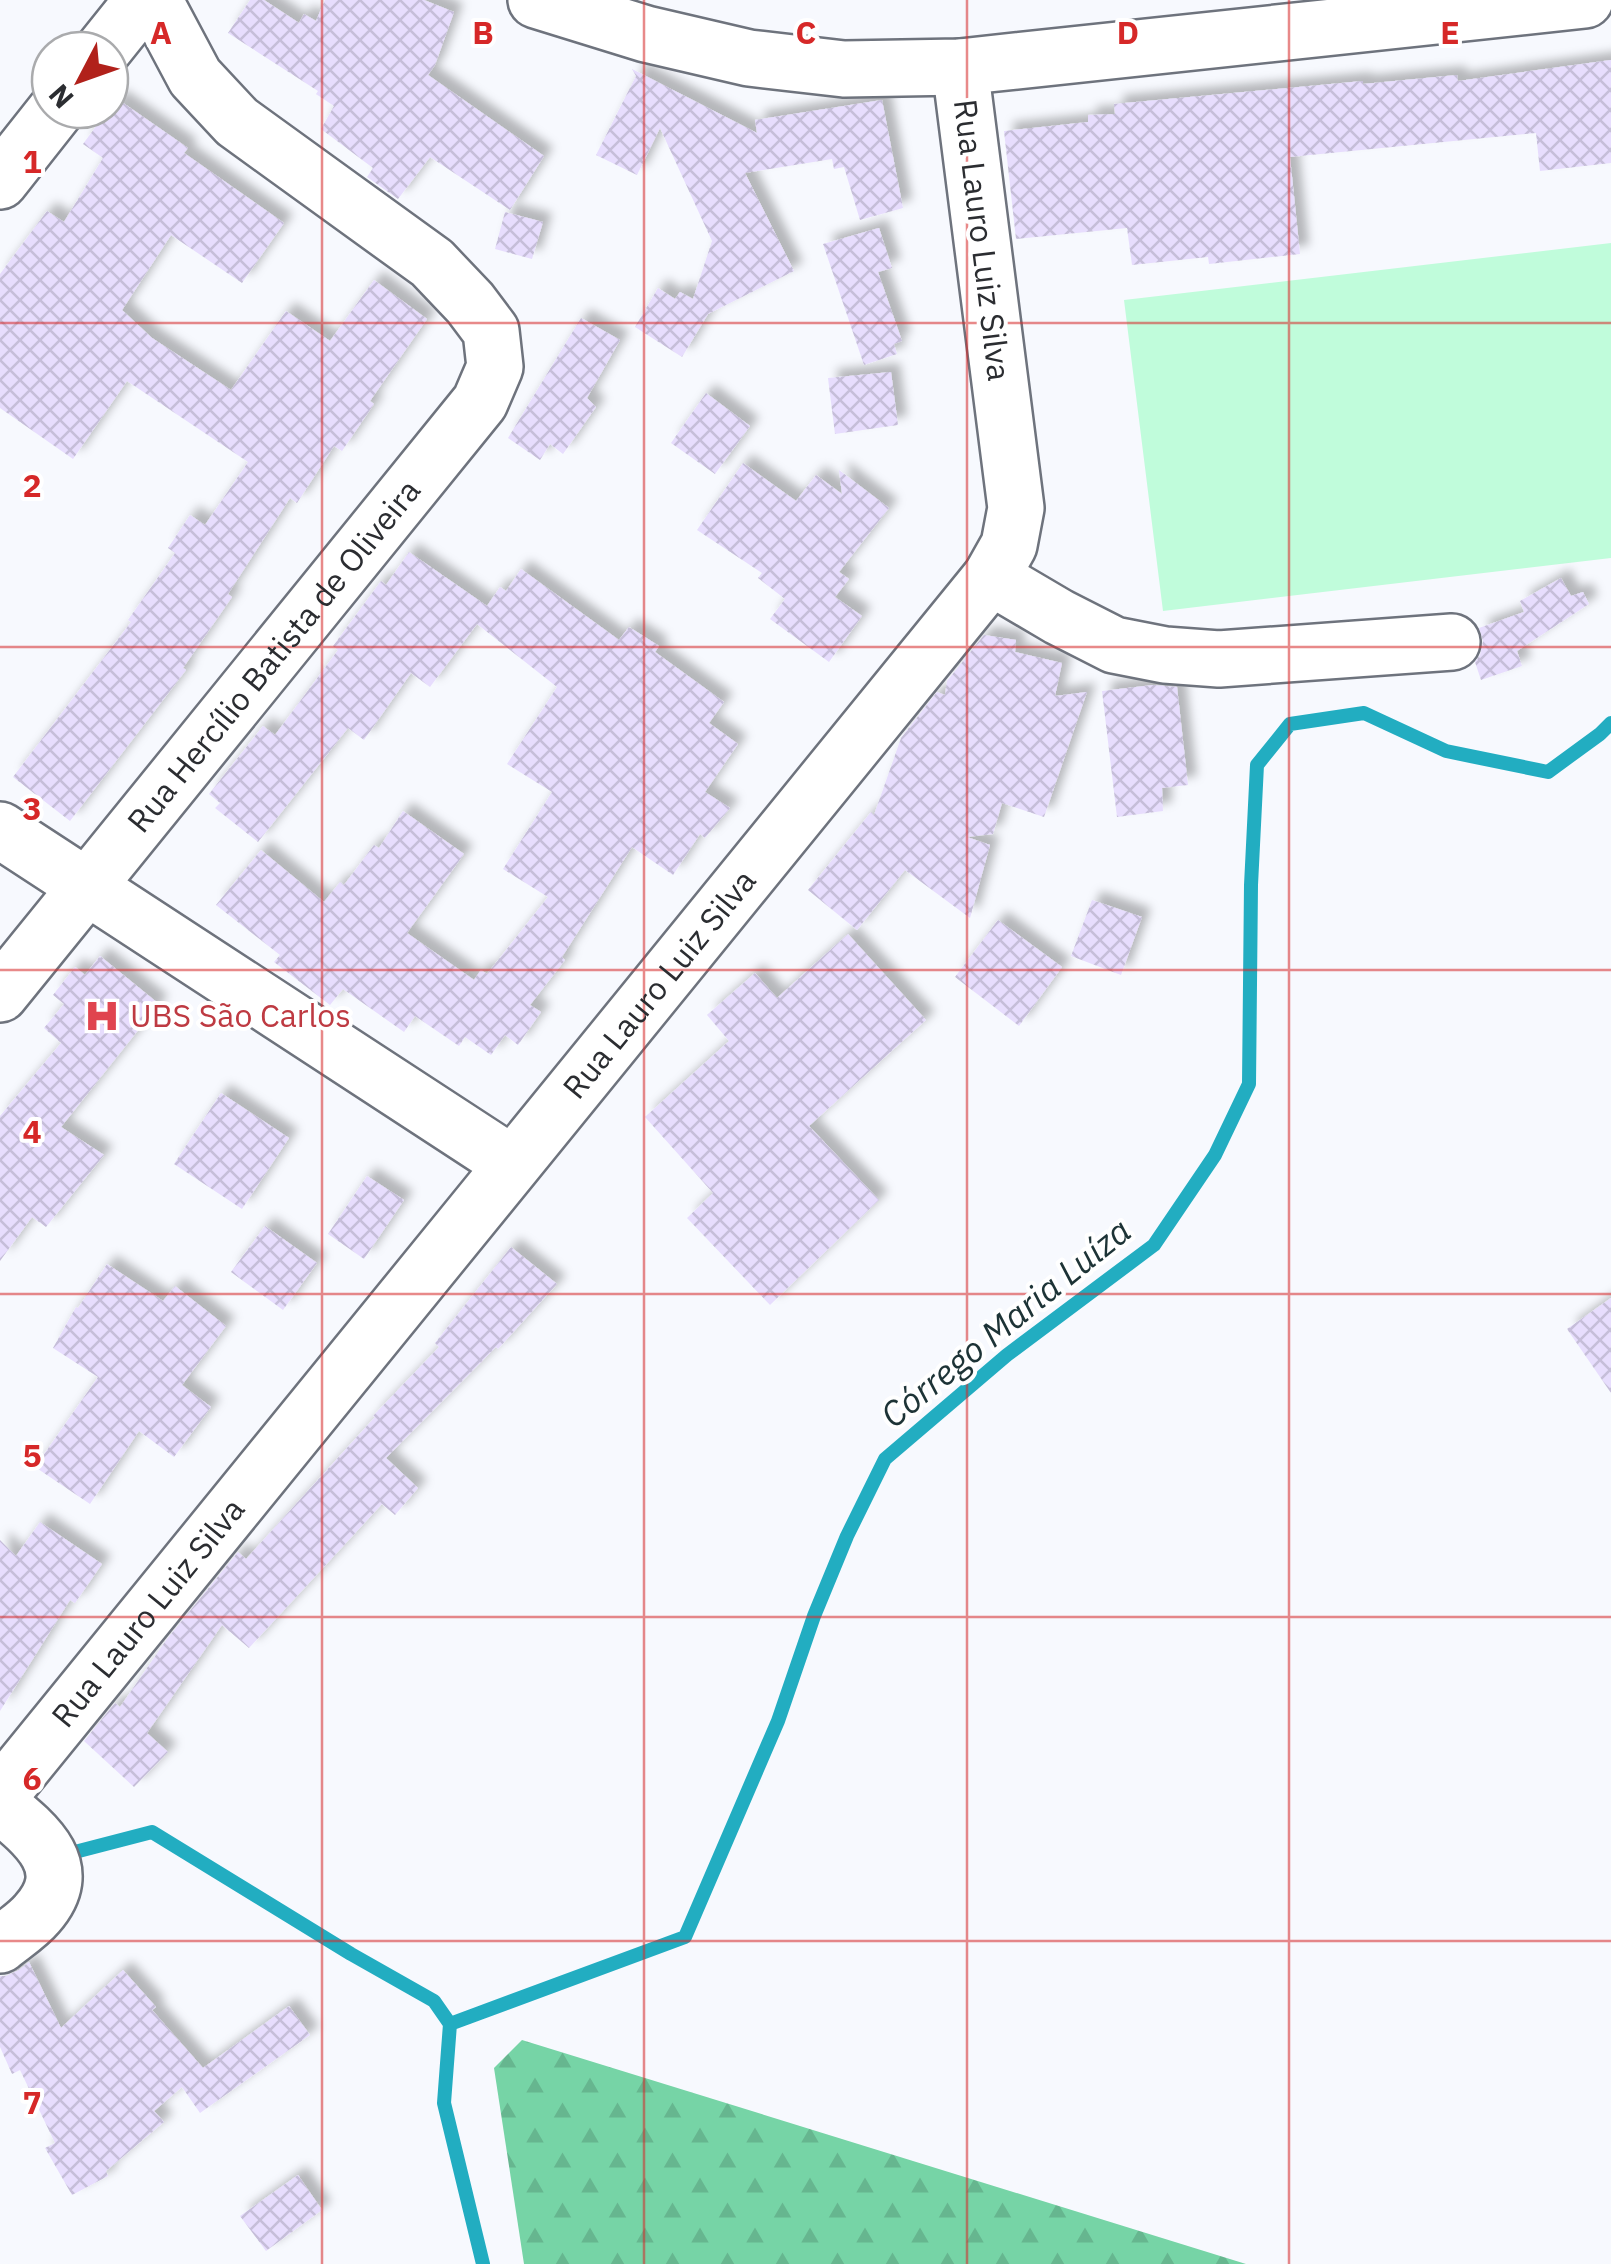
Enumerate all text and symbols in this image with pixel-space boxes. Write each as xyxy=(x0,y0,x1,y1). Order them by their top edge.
text: A xyxy=(150,11,172,53)
text: B xyxy=(472,11,494,53)
text: C xyxy=(796,11,816,53)
text: D xyxy=(1117,11,1139,53)
text: E xyxy=(1440,11,1460,53)
north arrow xyxy=(30,30,130,130)
text: N xyxy=(40,77,81,117)
street label: Rua Lauro Luiz Silva xyxy=(945,97,1021,383)
text: 1 xyxy=(22,140,42,182)
text: 2 xyxy=(22,464,42,506)
street label: Rua Hercílio Batista de Oliveira xyxy=(117,470,429,841)
text: 3 xyxy=(22,787,42,829)
street label: Rua Lauro Luiz Silva xyxy=(553,861,765,1107)
place label: UBS São Carlos xyxy=(130,994,351,1036)
hospital icon: UBS São Carlos xyxy=(83,997,121,1035)
text: 4 xyxy=(22,1110,42,1152)
water label: Córrego Maria Luíza xyxy=(871,1207,1140,1437)
text: 5 xyxy=(22,1434,42,1476)
street label: Rua Lauro Luiz Silva xyxy=(42,1489,253,1735)
text: 6 xyxy=(22,1757,42,1799)
text: 7 xyxy=(22,2081,42,2123)

